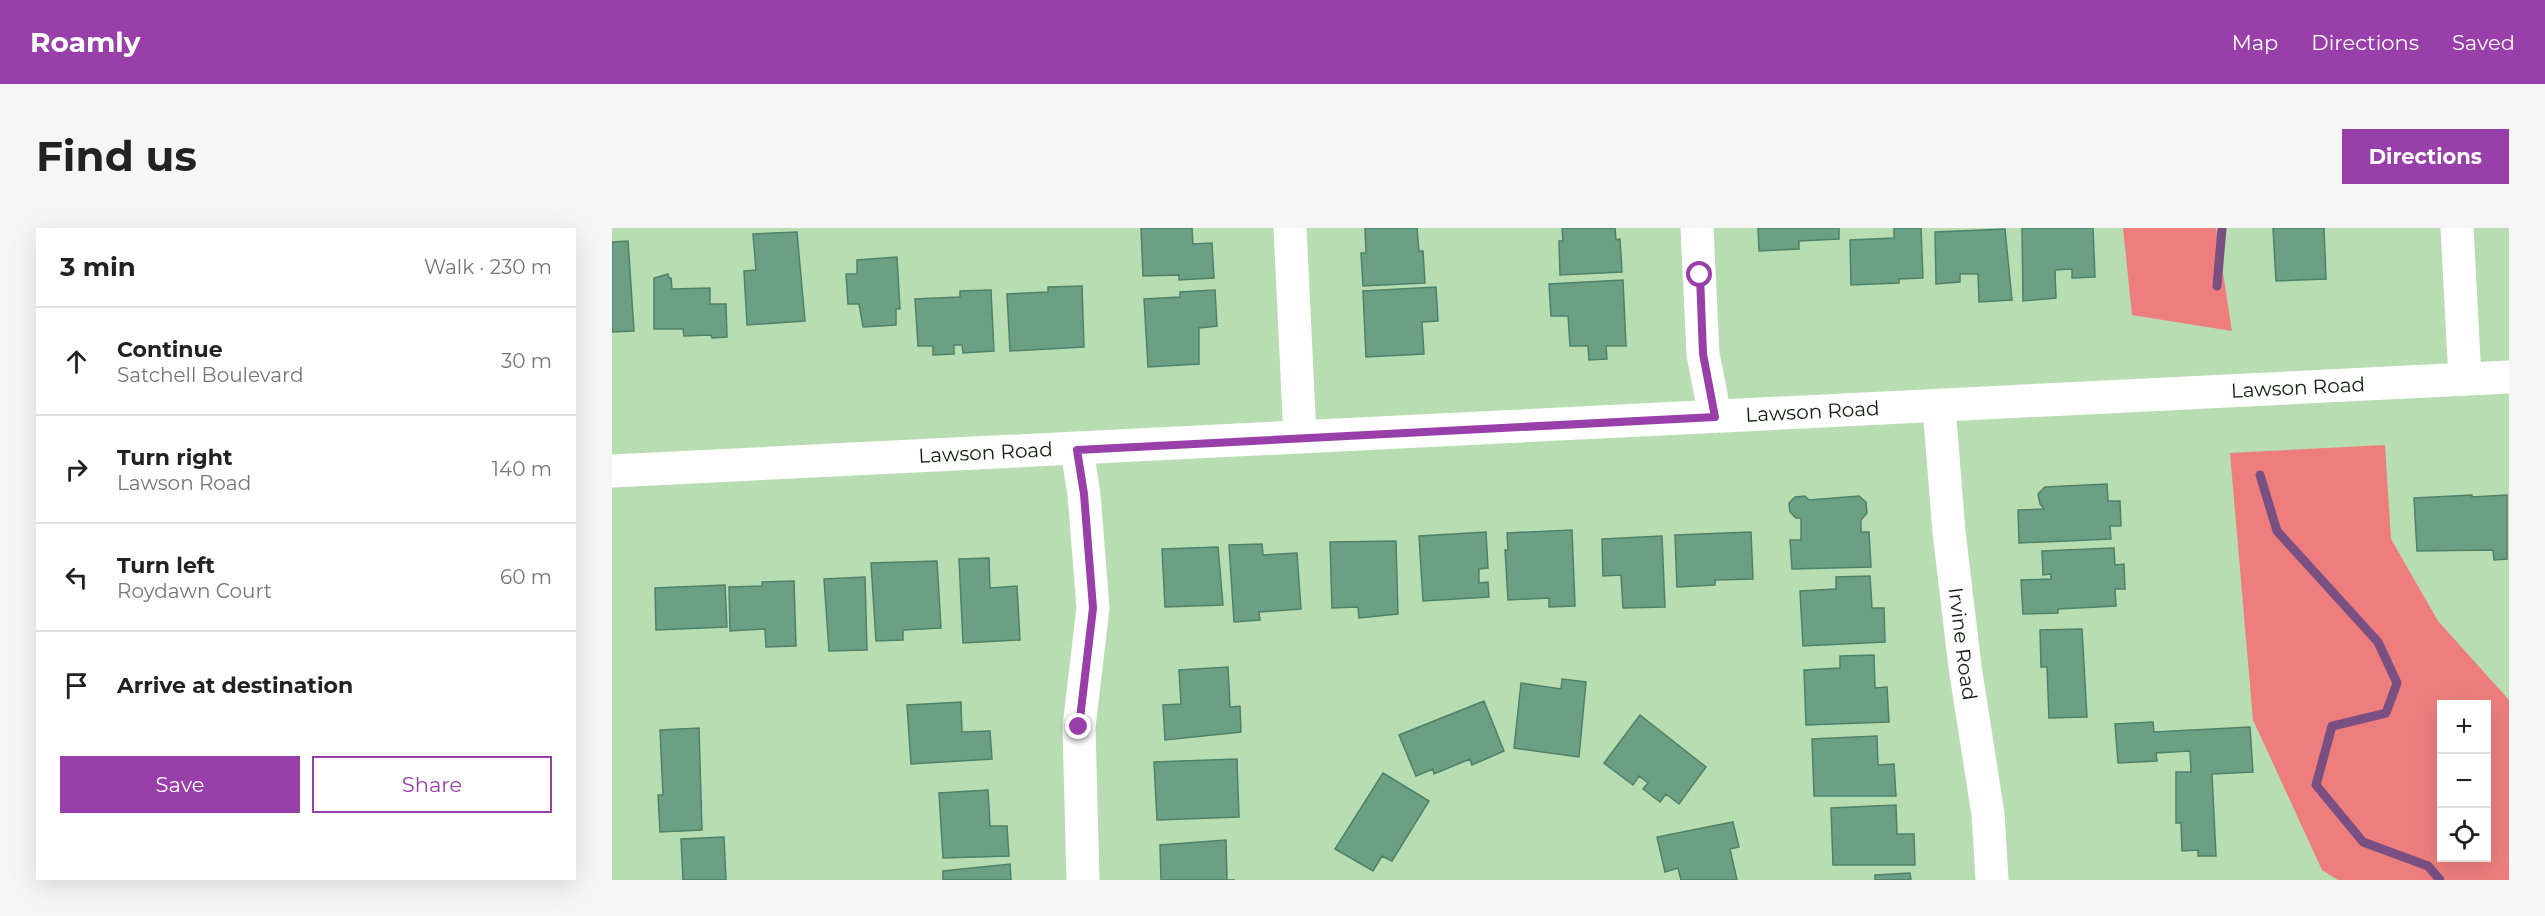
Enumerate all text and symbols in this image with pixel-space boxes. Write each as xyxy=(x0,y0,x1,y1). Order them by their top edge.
text: Roamly xyxy=(30,25,140,59)
text: Map xyxy=(2232,30,2278,55)
text: Directions xyxy=(2311,30,2419,55)
text: Saved xyxy=(2452,30,2515,55)
button: Directions xyxy=(2342,129,2509,184)
text: Find us xyxy=(36,130,197,182)
text: 3 min xyxy=(60,251,136,283)
text: Walk · 230 m xyxy=(424,255,552,279)
route start xyxy=(1686,261,1712,287)
text: Continue xyxy=(117,336,223,363)
icon: ahead xyxy=(60,345,93,378)
text: 30 m xyxy=(501,349,552,373)
text: Satchell Boulevard xyxy=(117,363,303,387)
street label: Lawson Road xyxy=(2230,372,2366,403)
street label: Lawson Road xyxy=(1745,396,1880,427)
street label: Lawson Road xyxy=(918,437,1053,468)
text: Turn right xyxy=(117,444,232,471)
icon: right xyxy=(60,453,93,486)
text: 140 m xyxy=(492,457,552,481)
text: Lawson Road xyxy=(117,471,251,495)
text: Turn left xyxy=(117,552,215,579)
icon: left xyxy=(60,561,93,594)
text: 60 m xyxy=(500,565,552,589)
text: Roydawn Court xyxy=(117,579,272,603)
street label: Irvine Road xyxy=(1944,586,1982,702)
icon: arrive xyxy=(60,669,93,702)
text: Arrive at destination xyxy=(117,672,353,699)
map controls xyxy=(2437,700,2491,862)
button: + xyxy=(2437,700,2491,754)
route end xyxy=(1065,713,1091,739)
button: − xyxy=(2437,754,2491,808)
button: Save xyxy=(60,756,300,813)
button: Share xyxy=(312,756,552,813)
button: locate xyxy=(2437,808,2491,862)

